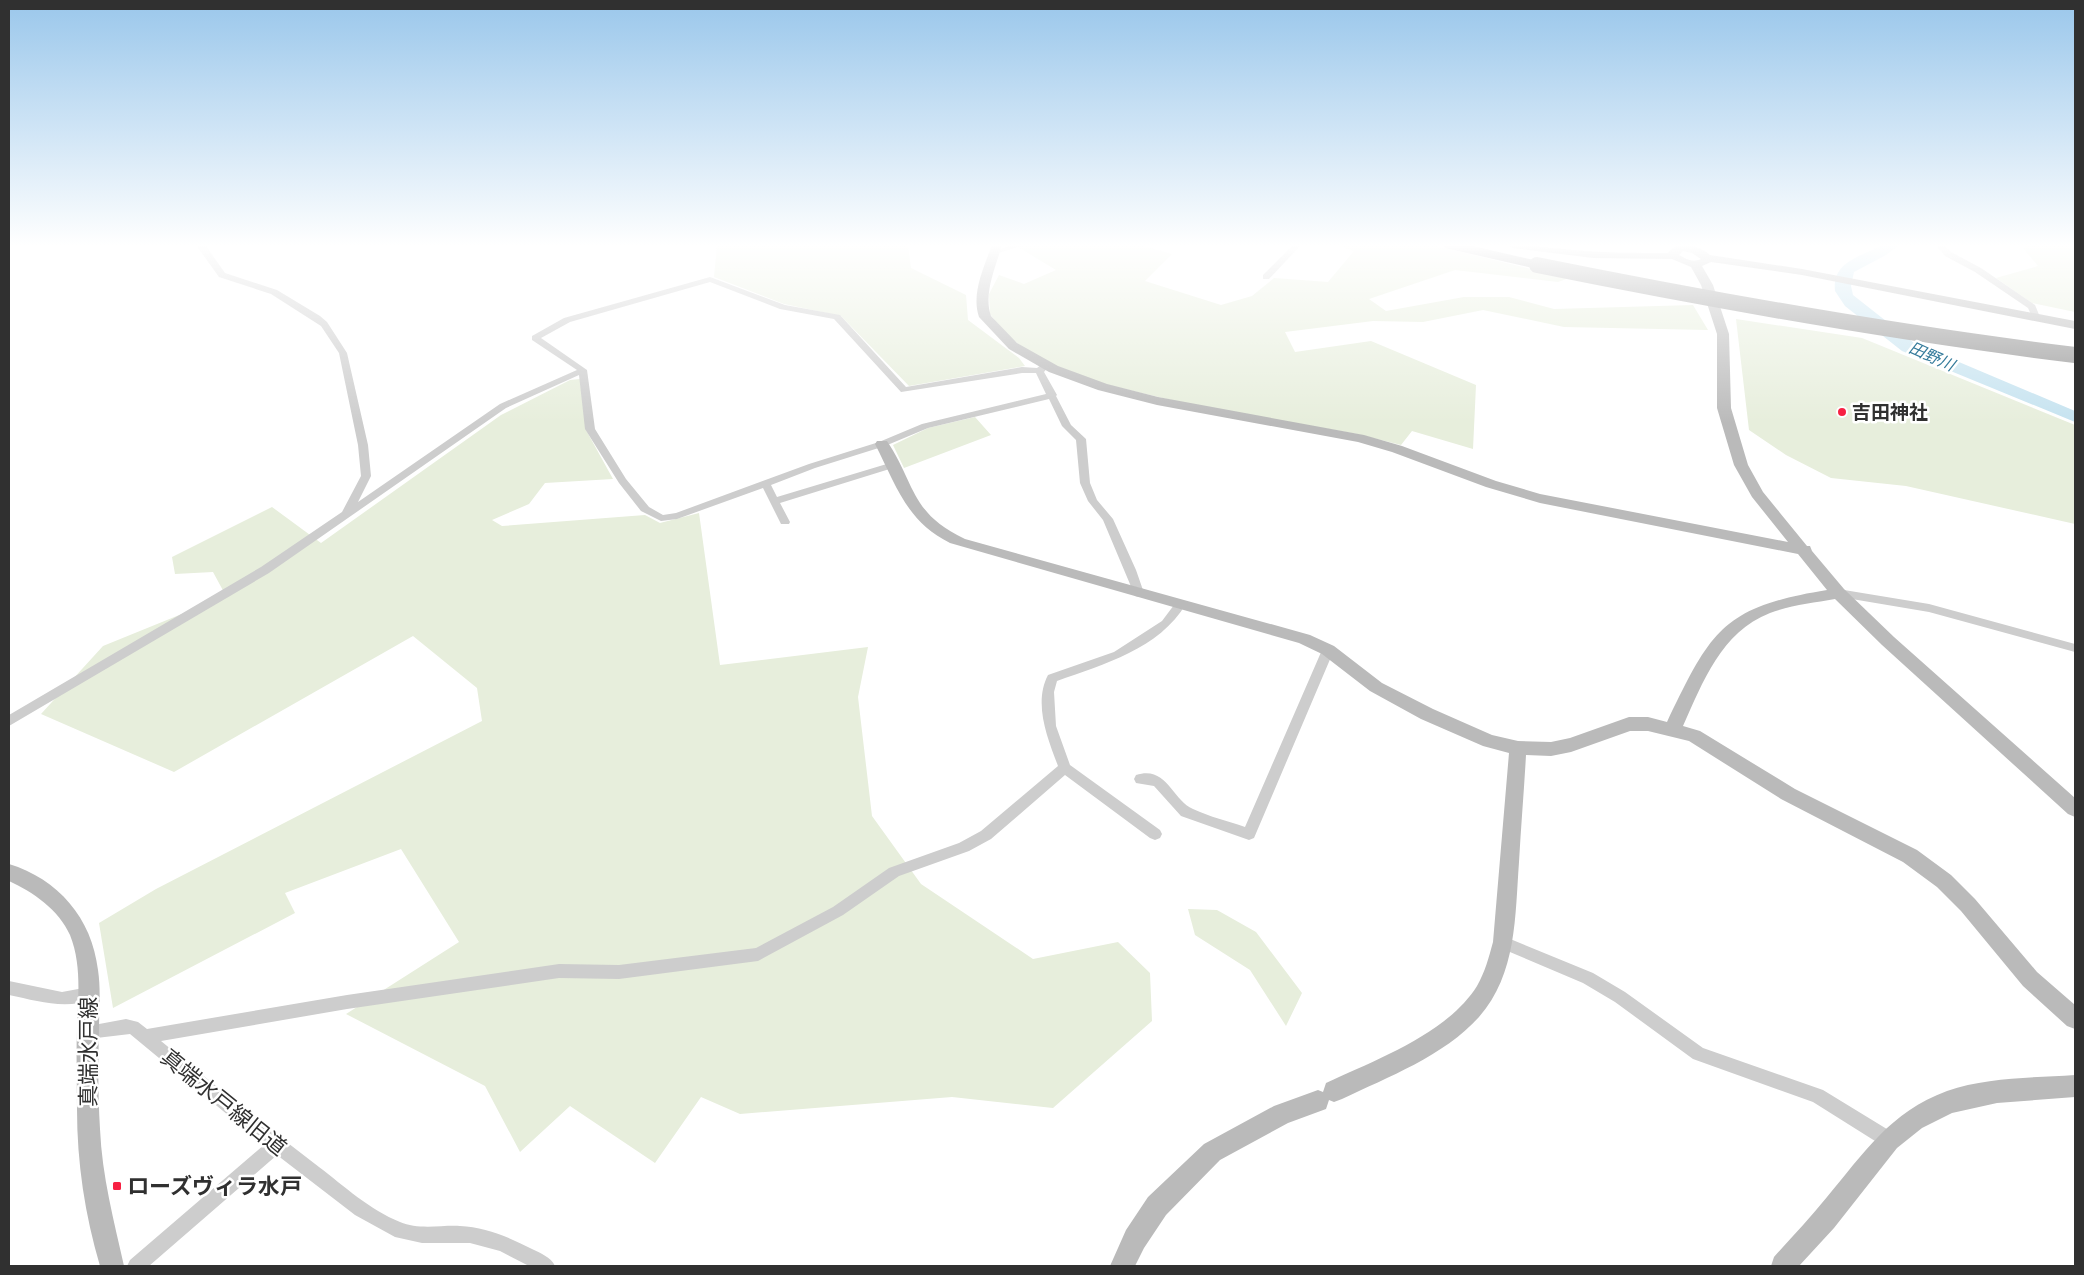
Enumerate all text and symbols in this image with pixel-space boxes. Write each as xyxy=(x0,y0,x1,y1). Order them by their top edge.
water label: 田野川 xyxy=(1905,335,1961,378)
place label: 吉田神社 xyxy=(1852,397,1928,426)
marker: 吉田神社 xyxy=(1836,406,1848,418)
street label: 真端水戸線 xyxy=(71,997,105,1107)
street label: 真端水戸線旧道 xyxy=(153,1040,295,1164)
place label: ローズヴィラ水戸 xyxy=(127,1169,302,1203)
marker: ローズヴィラ水戸 xyxy=(111,1180,123,1192)

